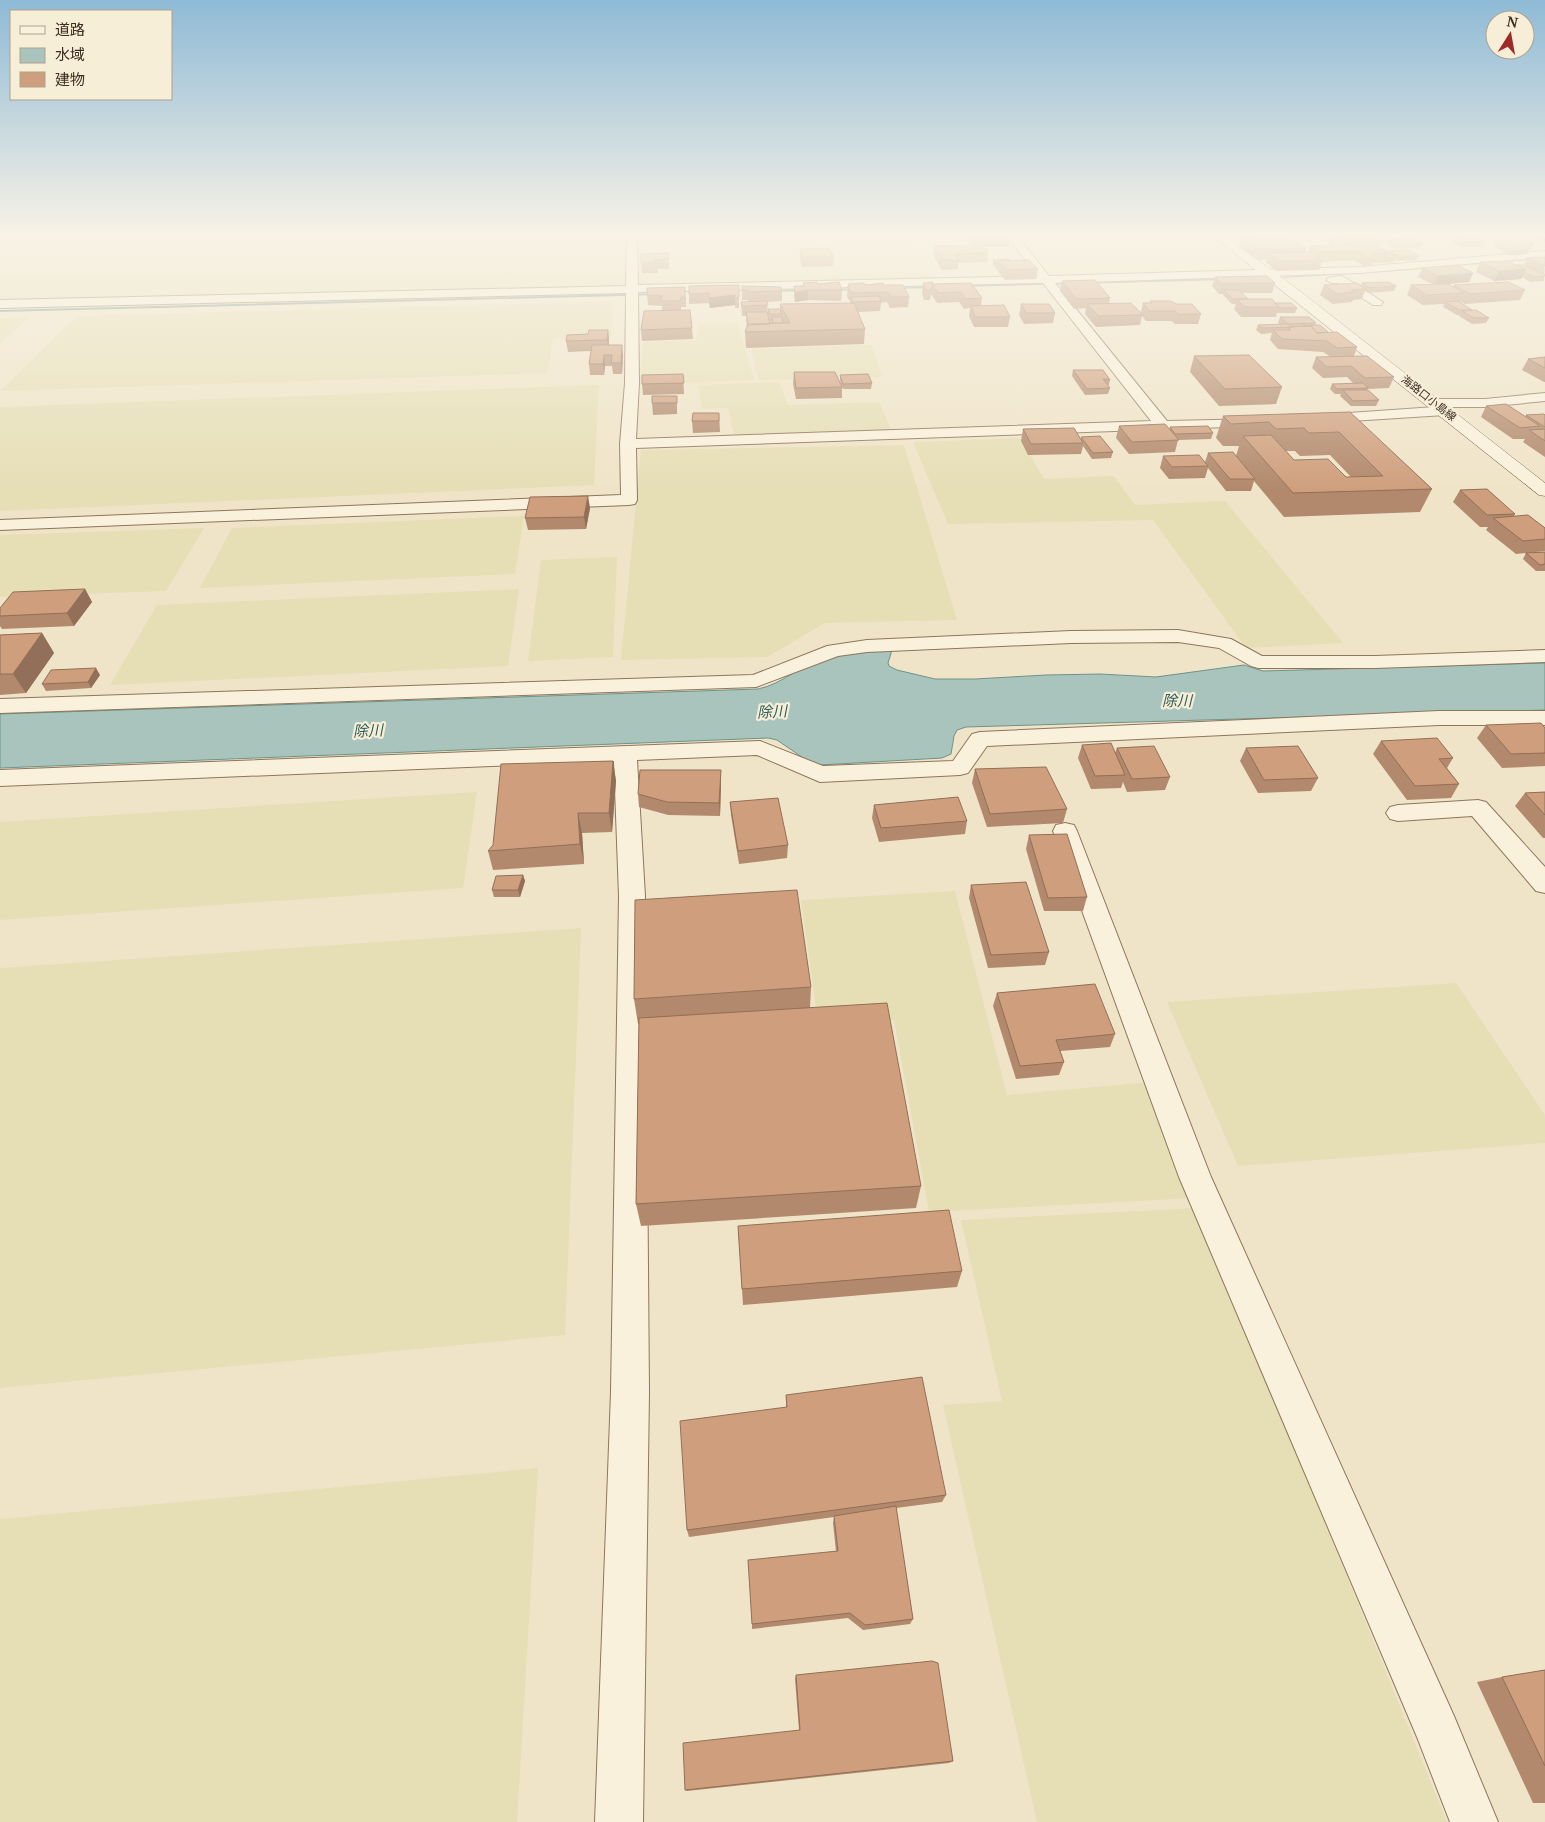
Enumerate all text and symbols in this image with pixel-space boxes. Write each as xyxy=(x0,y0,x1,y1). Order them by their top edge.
legend xyxy=(10,10,172,100)
north arrow xyxy=(1485,10,1535,60)
text: N xyxy=(1505,11,1520,32)
text: 道路 xyxy=(55,19,85,39)
text: 水域 xyxy=(55,44,85,64)
text: 建物 xyxy=(55,69,85,89)
street label: 海路口小島線 xyxy=(1399,371,1460,424)
water label: 除川 xyxy=(1162,690,1194,710)
water label: 除川 xyxy=(756,700,789,722)
water label: 除川 xyxy=(352,719,385,741)

